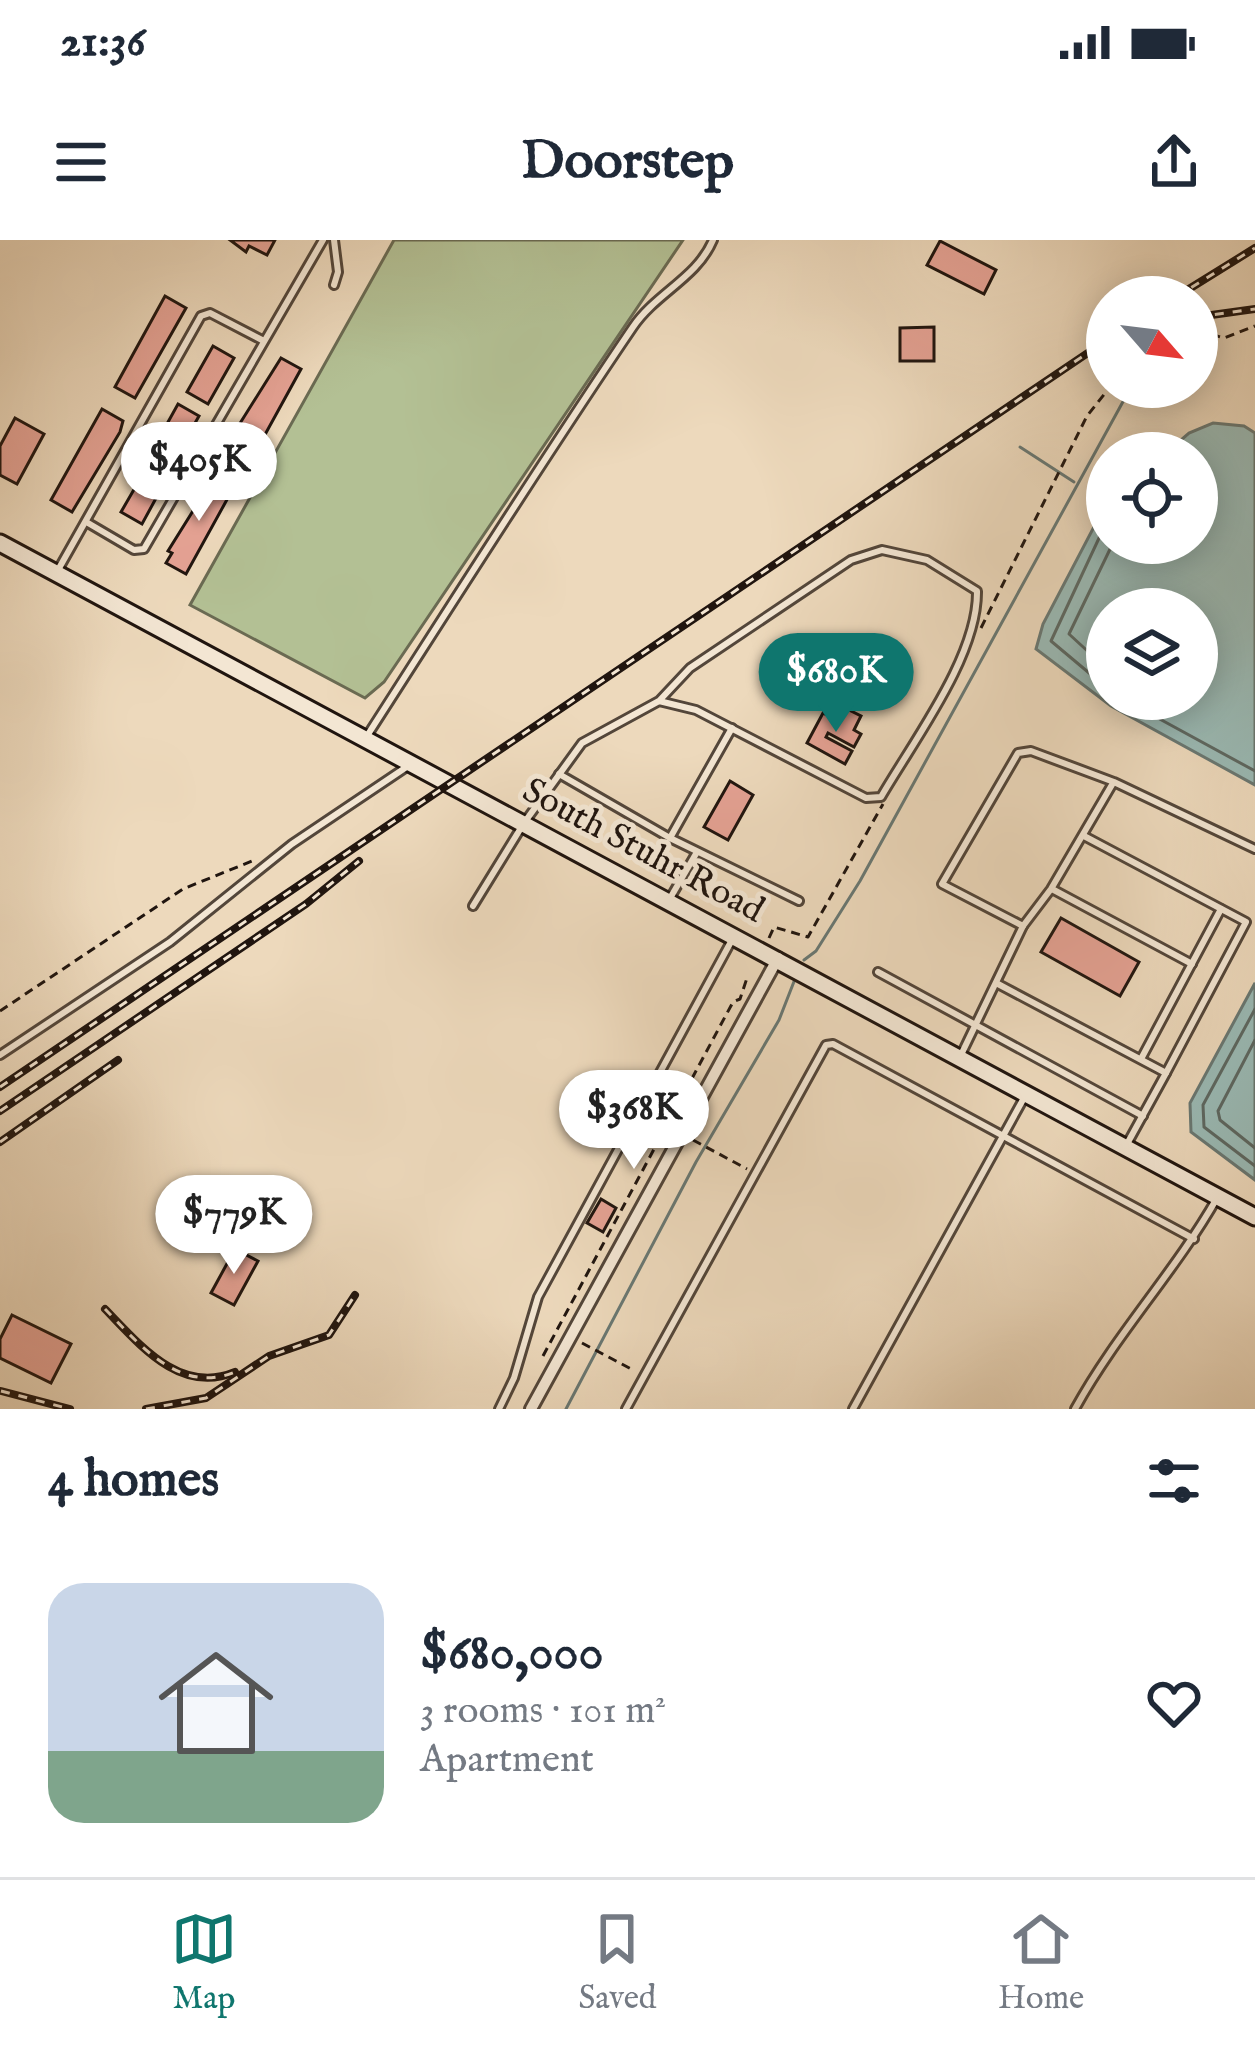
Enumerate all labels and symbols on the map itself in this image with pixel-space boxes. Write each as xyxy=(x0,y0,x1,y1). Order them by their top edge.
north arrow xyxy=(1086,276,1218,408)
pin: $405K xyxy=(115,422,283,524)
pin: $680K xyxy=(752,633,920,735)
street label: South Stuhr Road xyxy=(514,768,772,934)
pin: $368K xyxy=(550,1070,718,1172)
pin: $779K xyxy=(150,1175,318,1277)

